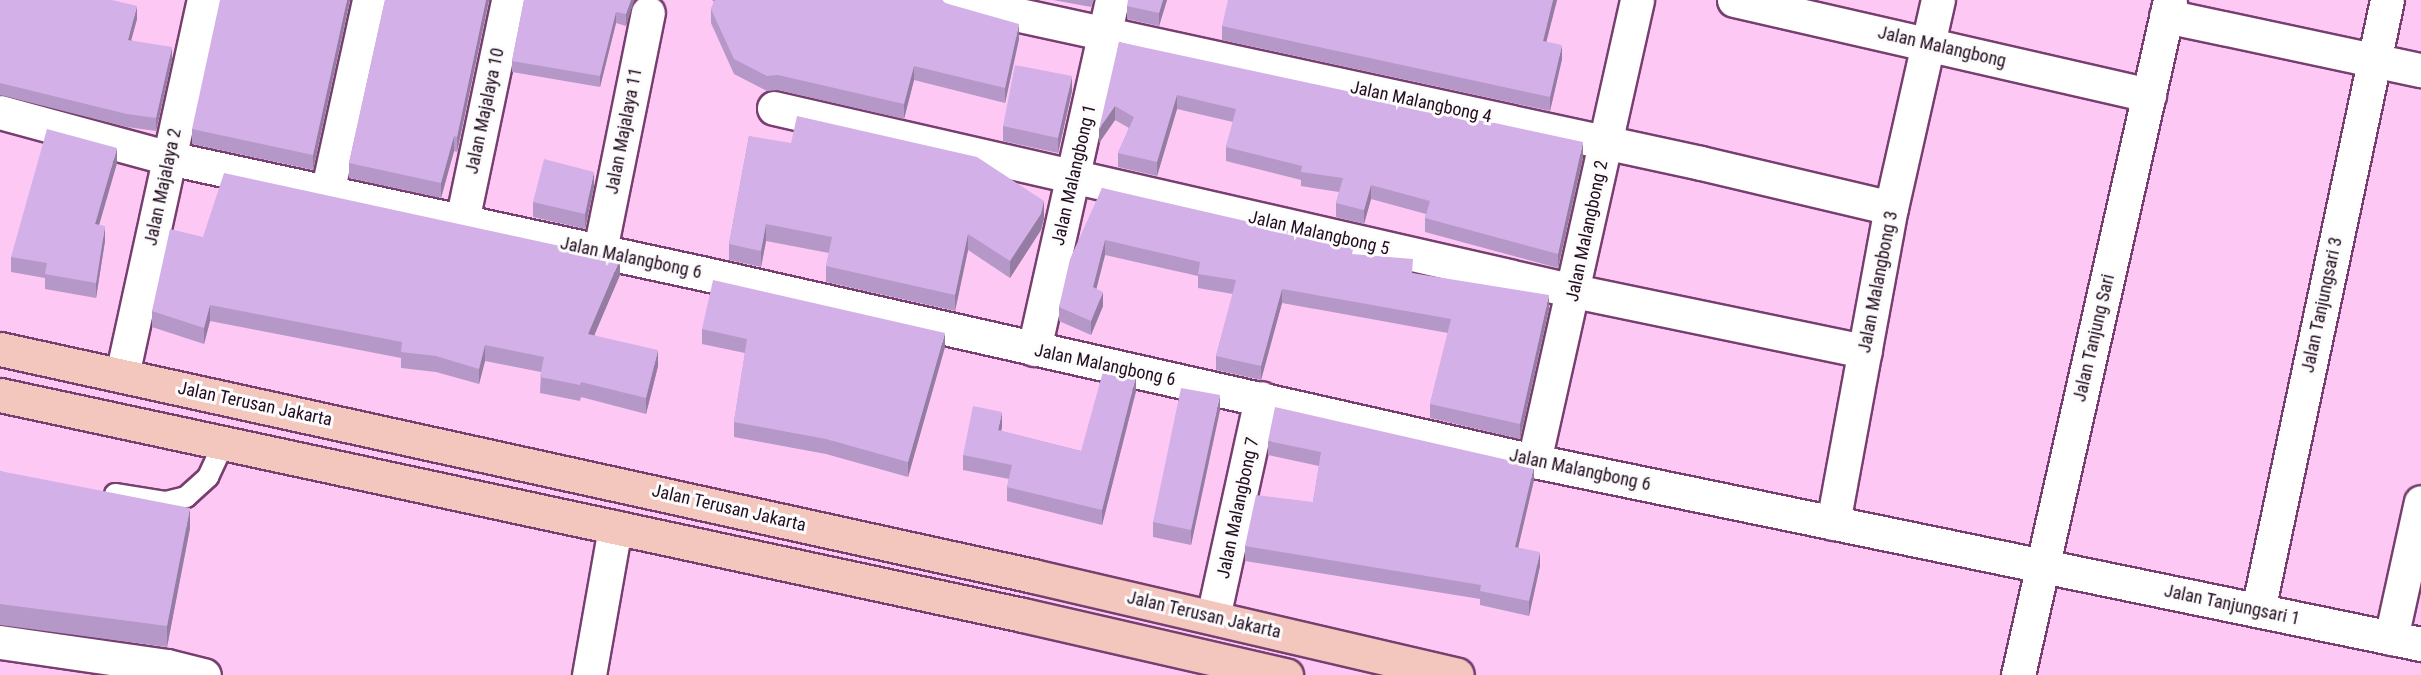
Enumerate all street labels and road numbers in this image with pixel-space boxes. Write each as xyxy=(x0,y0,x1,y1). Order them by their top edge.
street label: Jalan Malangbong xyxy=(1876,22,2008,72)
street label: Jalan Majalaya 10 xyxy=(461,46,509,176)
street label: Jalan Majalaya 11 xyxy=(601,66,647,196)
street label: Jalan Malangbong 4 xyxy=(1348,76,1494,128)
street label: Jalan Malangbong 1 xyxy=(1047,102,1101,248)
street label: Jalan Majalaya 2 xyxy=(140,126,186,248)
street label: Jalan Malangbong 2 xyxy=(1561,158,1613,304)
street label: Jalan Malangbong 5 xyxy=(1246,206,1392,260)
street label: Jalan Malangbong 3 xyxy=(1854,209,1902,355)
street label: Jalan Malangbong 6 xyxy=(558,232,704,284)
street label: Jalan Tanjungsari 3 xyxy=(2297,235,2347,375)
street label: Jalan Tanjung Sari xyxy=(2069,272,2119,404)
street label: Jalan Malangbong 6 xyxy=(1032,339,1178,391)
street label: Jalan Terusan Jakarta xyxy=(176,377,334,431)
street label: Jalan Malangbong 7 xyxy=(1212,435,1264,581)
street label: Jalan Malangbong 6 xyxy=(1507,444,1653,496)
street label: Jalan Terusan Jakarta xyxy=(650,480,808,536)
street label: Jalan Tanjungsari 1 xyxy=(2162,580,2302,630)
street label: Jalan Terusan Jakarta xyxy=(1125,587,1283,643)

